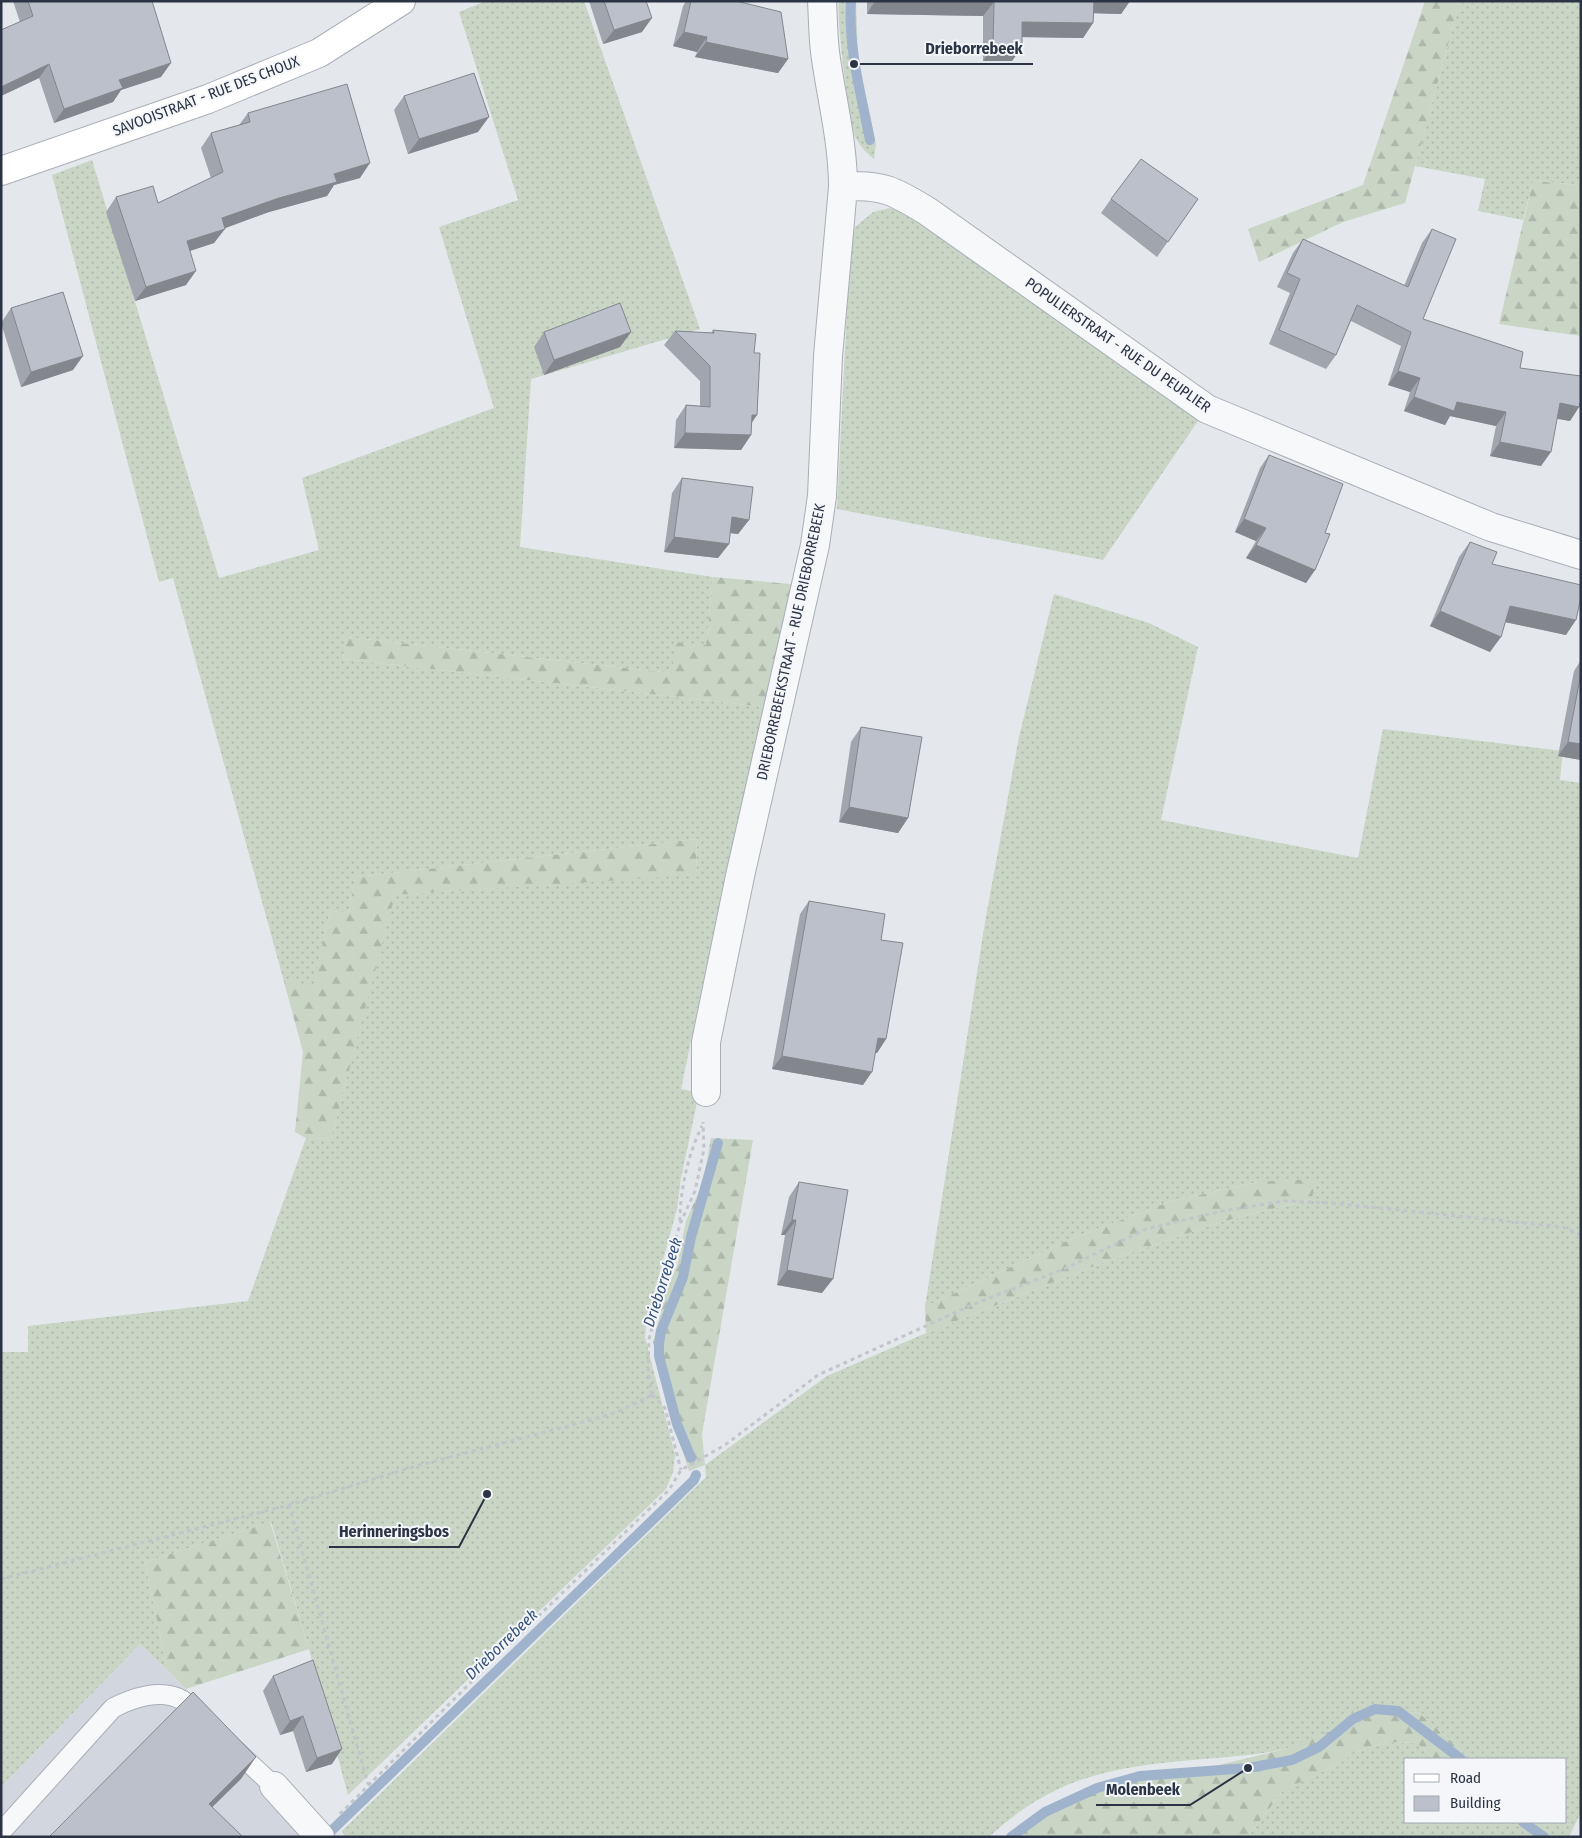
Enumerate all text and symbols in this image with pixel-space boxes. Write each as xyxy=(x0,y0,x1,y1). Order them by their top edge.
callout: Drieborrebeek xyxy=(916,33,1033,64)
text: Drieborrebeek xyxy=(925,39,1024,58)
street label: SAVOOISTRAAT - RUE DES CHOUX xyxy=(110,52,302,140)
street label: POPULIERSTRAAT - RUE DU PEUPLIER xyxy=(1022,274,1214,416)
street label: DRIEBORREBEEKSTRAAT - RUE DRIEBORREBEEK xyxy=(753,502,829,782)
water label: Drieborrebeek xyxy=(639,1235,686,1329)
callout: Herinneringsbos xyxy=(329,1516,459,1547)
text: Herinneringsbos xyxy=(339,1522,449,1541)
water label: Drieborrebeek xyxy=(461,1605,541,1683)
legend xyxy=(1404,1758,1567,1823)
text: Road xyxy=(1450,1769,1481,1787)
callout: Molenbeek xyxy=(1096,1774,1190,1805)
text: Molenbeek xyxy=(1106,1780,1181,1799)
text: Building xyxy=(1450,1794,1501,1812)

